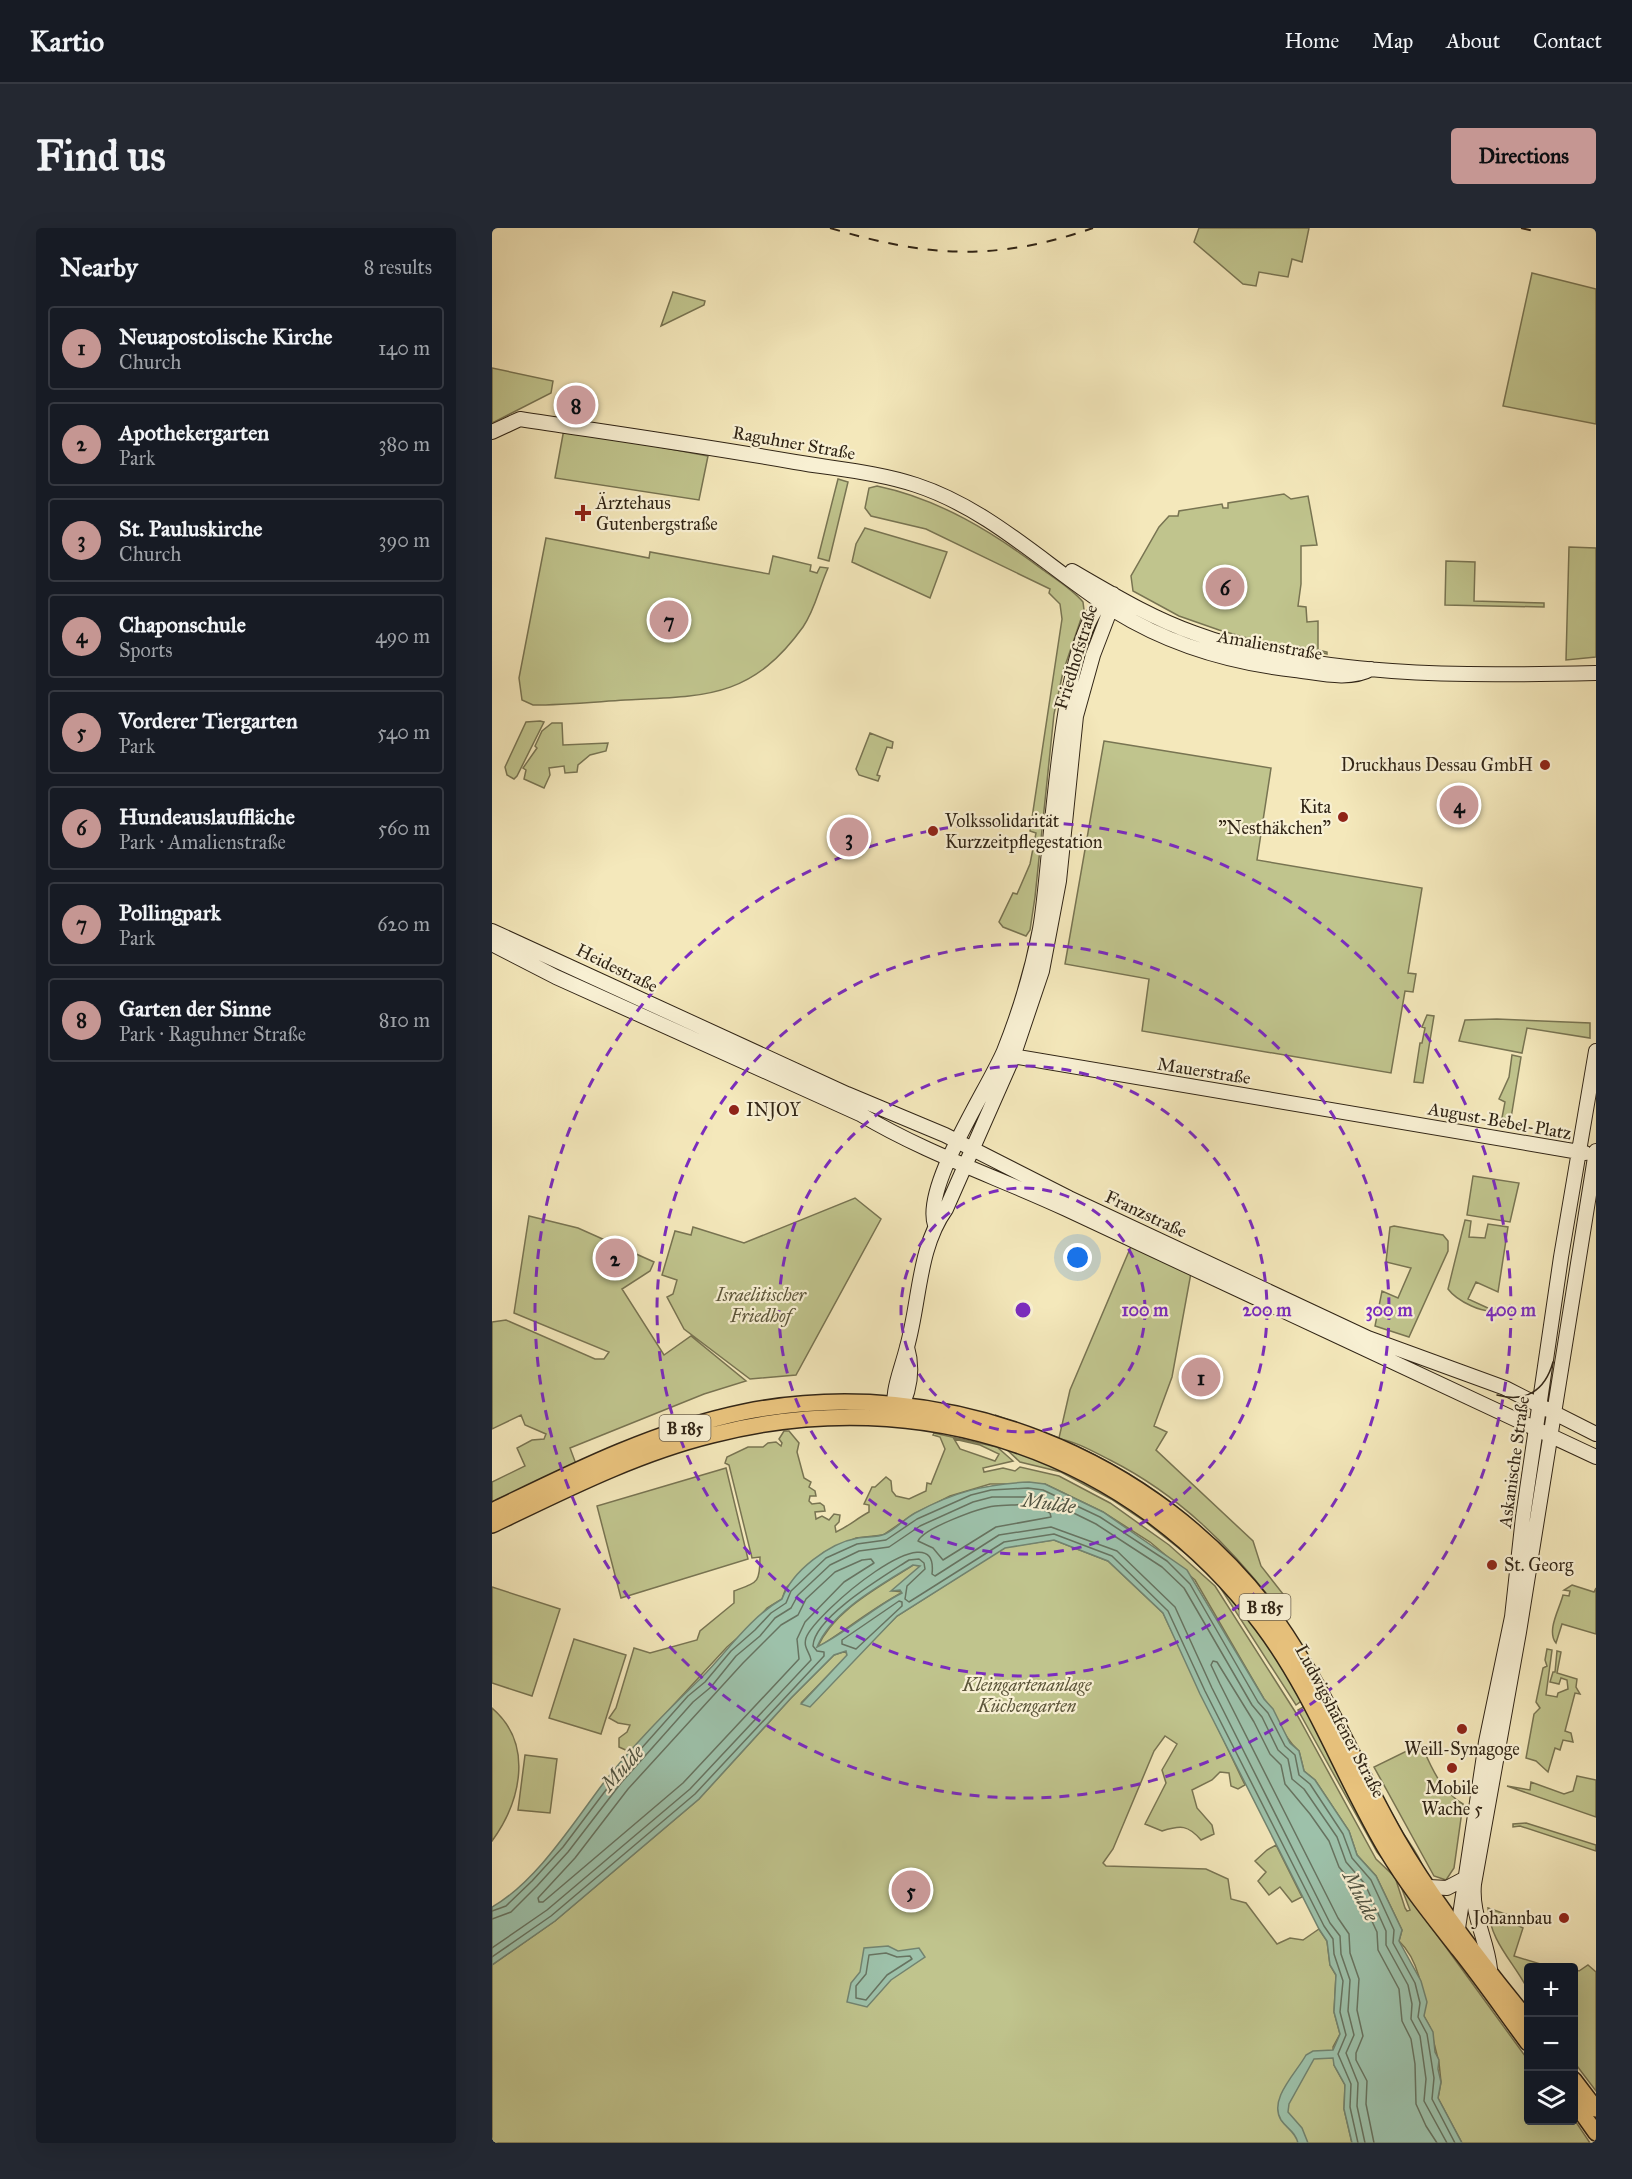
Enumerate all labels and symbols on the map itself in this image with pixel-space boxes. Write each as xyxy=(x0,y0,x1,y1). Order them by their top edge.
pin: 8 xyxy=(556,382,596,428)
street label: Raguhner Straße xyxy=(731,421,857,466)
place label: Ärztehaus Gutenbergstraße xyxy=(595,492,718,536)
marker: Ärztehaus Gutenbergstraße xyxy=(574,504,592,522)
pin: 6 xyxy=(1206,564,1244,610)
pin: 7 xyxy=(650,598,688,642)
street label: Friedhofstraße xyxy=(1050,602,1102,712)
street label: Amalienstraße xyxy=(1215,625,1324,665)
place label: Druckhaus Dessau GmbH xyxy=(1341,754,1533,776)
marker: Druckhaus Dessau GmbH xyxy=(1538,758,1552,772)
pin: 4 xyxy=(1440,782,1478,828)
place label: Kita "Nesthäkchen" xyxy=(1218,796,1331,839)
place label: Volkssolidarität Kurzzeitpflegestation xyxy=(944,810,1103,854)
marker: Kita "Nesthäkchen" xyxy=(1336,810,1350,824)
pin: 3 xyxy=(830,814,868,860)
marker: Volkssolidarität Kurzzeitpflegestation xyxy=(926,824,940,838)
street label: Heidestraße xyxy=(572,939,662,997)
street label: Mauerstraße xyxy=(1156,1053,1252,1089)
street label: August-Bebel-Platz xyxy=(1425,1097,1574,1145)
place label: INJOY xyxy=(746,1099,801,1122)
marker: INJOY xyxy=(727,1103,741,1117)
street label: Franzstraße xyxy=(1102,1185,1190,1243)
pin: 2 xyxy=(596,1236,634,1280)
your location xyxy=(1063,1243,1092,1272)
park label: Israelitischer Friedhof xyxy=(715,1284,808,1327)
text: 100 m xyxy=(1122,1299,1169,1321)
text: 200 m xyxy=(1243,1299,1292,1321)
text: 300 m xyxy=(1365,1299,1413,1322)
text: 400 m xyxy=(1486,1299,1537,1322)
centre of rings xyxy=(1013,1300,1033,1320)
pin: 1 xyxy=(1182,1354,1220,1400)
street label: Askanische Straße xyxy=(1494,1395,1534,1530)
road number: B 185 xyxy=(660,1415,710,1441)
water label: Mulde xyxy=(1019,1487,1077,1519)
place label: St. Georg xyxy=(1504,1554,1574,1577)
marker: St. Georg xyxy=(1485,1558,1499,1572)
road number: B 185 xyxy=(1240,1594,1290,1620)
street label: Ludwigshafener Straße xyxy=(1289,1641,1390,1802)
park label: Kleingartenanlage Küchengarten xyxy=(962,1674,1093,1717)
marker: Weill-Synagoge xyxy=(1455,1722,1469,1736)
place label: Weill-Synagoge xyxy=(1404,1738,1520,1761)
water label: Mulde xyxy=(594,1740,649,1797)
marker: Mobile Wache 5 xyxy=(1445,1761,1459,1775)
place label: Mobile Wache 5 xyxy=(1421,1777,1483,1820)
water label: Mulde xyxy=(1337,1865,1384,1926)
pin: 5 xyxy=(892,1868,930,1912)
place label: Johannbau xyxy=(1471,1907,1552,1930)
marker: Johannbau xyxy=(1557,1911,1571,1925)

